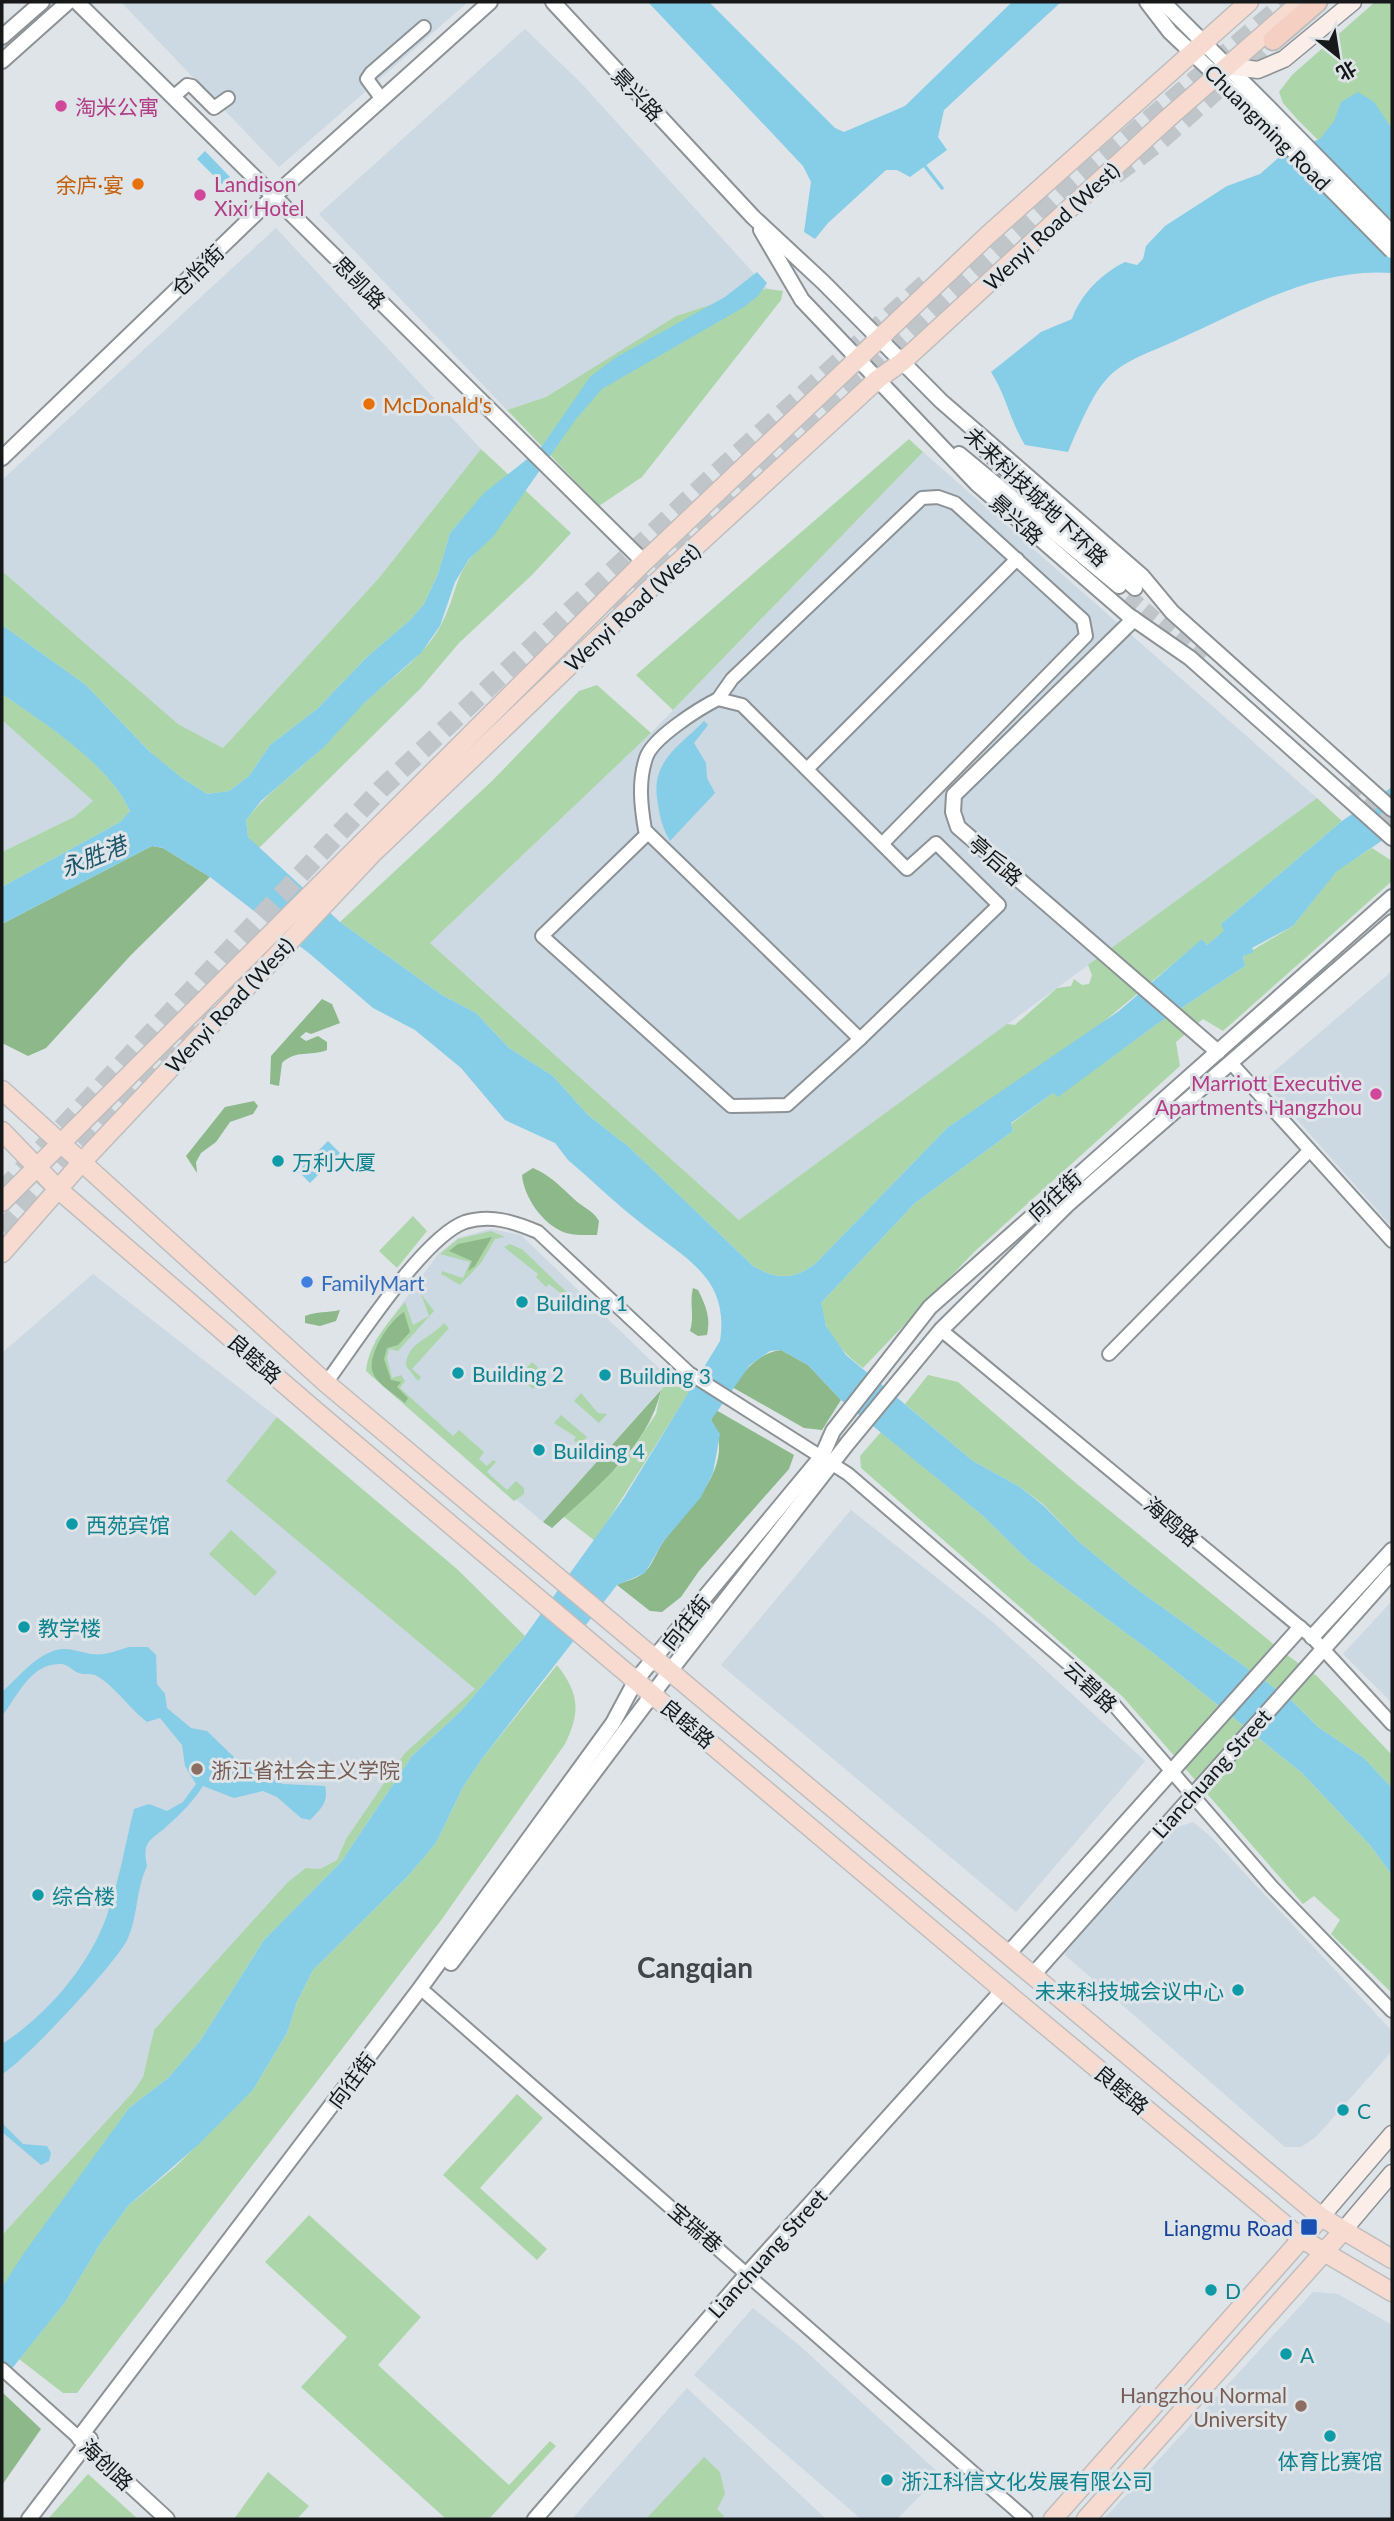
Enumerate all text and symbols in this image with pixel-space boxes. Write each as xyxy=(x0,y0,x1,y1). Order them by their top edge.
north arrow xyxy=(1303,21,1373,91)
text: 北 xyxy=(1333,56,1361,86)
street label: Chuangming Road xyxy=(1200,59,1336,195)
street label: 景兴路 xyxy=(607,62,669,126)
place label: 淘米公寓 xyxy=(75,94,159,119)
marker: 淘米公寓 xyxy=(53,98,69,114)
street label: Wenyi Road (West) xyxy=(978,157,1124,295)
place label: Landison Xixi Hotel xyxy=(214,171,305,220)
place label: 余庐·宴 xyxy=(56,172,124,197)
marker: 余庐·宴 xyxy=(130,176,146,192)
marker: Landison Xixi Hotel xyxy=(192,187,208,203)
street label: 仓怡街 xyxy=(166,239,228,301)
street label: 思凯路 xyxy=(329,251,391,313)
place label: McDonald's xyxy=(383,392,492,417)
marker: McDonald's xyxy=(361,396,377,412)
street label: 未来科技城地下环路 xyxy=(960,421,1114,571)
street label: 景兴路 xyxy=(985,489,1049,549)
street label: Wenyi Road (West) xyxy=(559,538,705,676)
water label: 永胜港 xyxy=(56,829,133,882)
street label: 亭后路 xyxy=(964,830,1028,890)
street label: Wenyi Road (West) xyxy=(160,932,298,1078)
place label: Marriott Executive Apartments Hangzhou xyxy=(1155,1070,1362,1119)
marker: Marriott Executive Apartments Hangzhou xyxy=(1368,1086,1384,1102)
place label: 万利大厦 xyxy=(292,1149,376,1174)
marker: 万利大厦 xyxy=(270,1153,286,1169)
street label: 向往街 xyxy=(1022,1165,1086,1225)
place label: FamilyMart xyxy=(321,1270,425,1295)
marker: FamilyMart xyxy=(299,1274,315,1290)
place label: Building 1 xyxy=(536,1290,628,1315)
marker: Building 1 xyxy=(514,1294,530,1310)
street label: 良睦路 xyxy=(223,1328,287,1388)
place label: Building 2 xyxy=(472,1361,564,1386)
place label: Building 3 xyxy=(619,1363,711,1388)
marker: Building 2 xyxy=(450,1365,466,1381)
marker: Building 3 xyxy=(597,1367,613,1383)
place label: Building 4 xyxy=(553,1438,645,1463)
marker: Building 4 xyxy=(531,1442,547,1458)
street label: 海鸥路 xyxy=(1140,1491,1204,1551)
place label: 西苑宾馆 xyxy=(86,1512,170,1537)
marker: 西苑宾馆 xyxy=(64,1516,80,1532)
street label: 向往街 xyxy=(655,1590,715,1654)
place label: 教学楼 xyxy=(38,1615,101,1640)
marker: 教学楼 xyxy=(16,1619,32,1635)
street label: 云碧路 xyxy=(1059,1655,1123,1717)
street label: 良睦路 xyxy=(656,1693,720,1753)
street label: Lianchuang Street xyxy=(1146,1703,1276,1843)
place label: 浙江省社会主义学院 xyxy=(211,1757,400,1782)
marker: 浙江省社会主义学院 xyxy=(189,1761,205,1777)
place label: 综合楼 xyxy=(52,1883,115,1908)
marker: 综合楼 xyxy=(30,1887,46,1903)
district label: Cangqian xyxy=(637,1950,753,1984)
place label: 未来科技城会议中心 xyxy=(1035,1978,1224,2003)
marker: 未来科技城会议中心 xyxy=(1230,1982,1246,1998)
street label: 向往街 xyxy=(322,2047,380,2113)
street label: 良睦路 xyxy=(1090,2059,1154,2119)
place label: C xyxy=(1357,2098,1371,2123)
marker: C xyxy=(1335,2102,1351,2118)
street label: Lianchuang Street xyxy=(702,2183,832,2323)
street label: 宝瑞巷 xyxy=(664,2197,728,2257)
place label: Liangmu Road xyxy=(1163,2215,1293,2240)
marker: Liangmu Road xyxy=(1299,2217,1319,2237)
place label: D xyxy=(1225,2278,1241,2303)
marker: D xyxy=(1203,2282,1219,2298)
place label: A xyxy=(1300,2342,1315,2367)
marker: A xyxy=(1278,2346,1294,2362)
place label: Hangzhou Normal University xyxy=(1120,2382,1287,2431)
marker: Hangzhou Normal University xyxy=(1293,2398,1309,2414)
marker: 体育比赛馆 xyxy=(1322,2428,1338,2444)
street label: 海创路 xyxy=(75,2433,139,2495)
place label: 体育比赛馆 xyxy=(1278,2448,1383,2473)
place label: 浙江科信文化发展有限公司 xyxy=(901,2468,1153,2493)
marker: 浙江科信文化发展有限公司 xyxy=(879,2472,895,2488)

